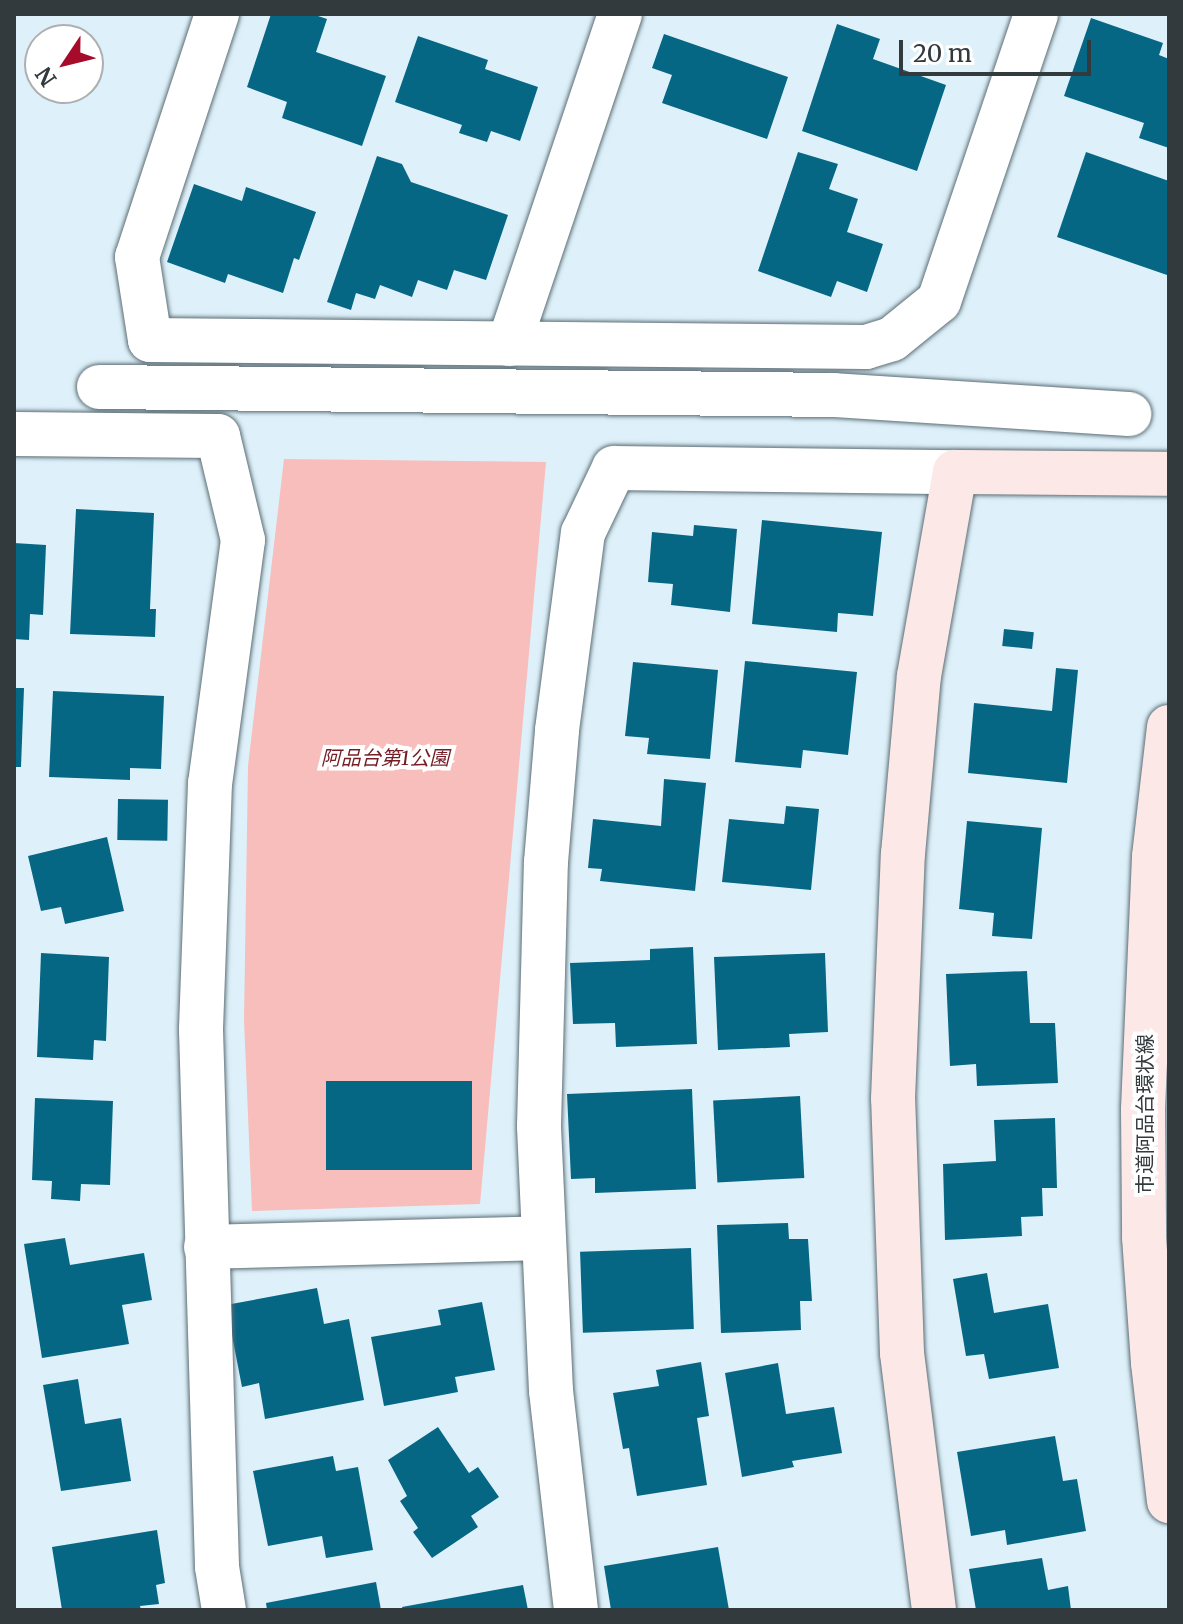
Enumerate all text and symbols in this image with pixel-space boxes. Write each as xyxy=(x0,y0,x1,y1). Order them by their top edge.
north arrow xyxy=(24,24,104,104)
scale bar xyxy=(903,24,1095,74)
text: 20 m xyxy=(913,38,972,69)
text: N xyxy=(30,61,62,92)
park label: 阿品台第1公園 xyxy=(321,745,449,769)
street label: 市道阿品台環状線 xyxy=(1132,1034,1156,1194)

